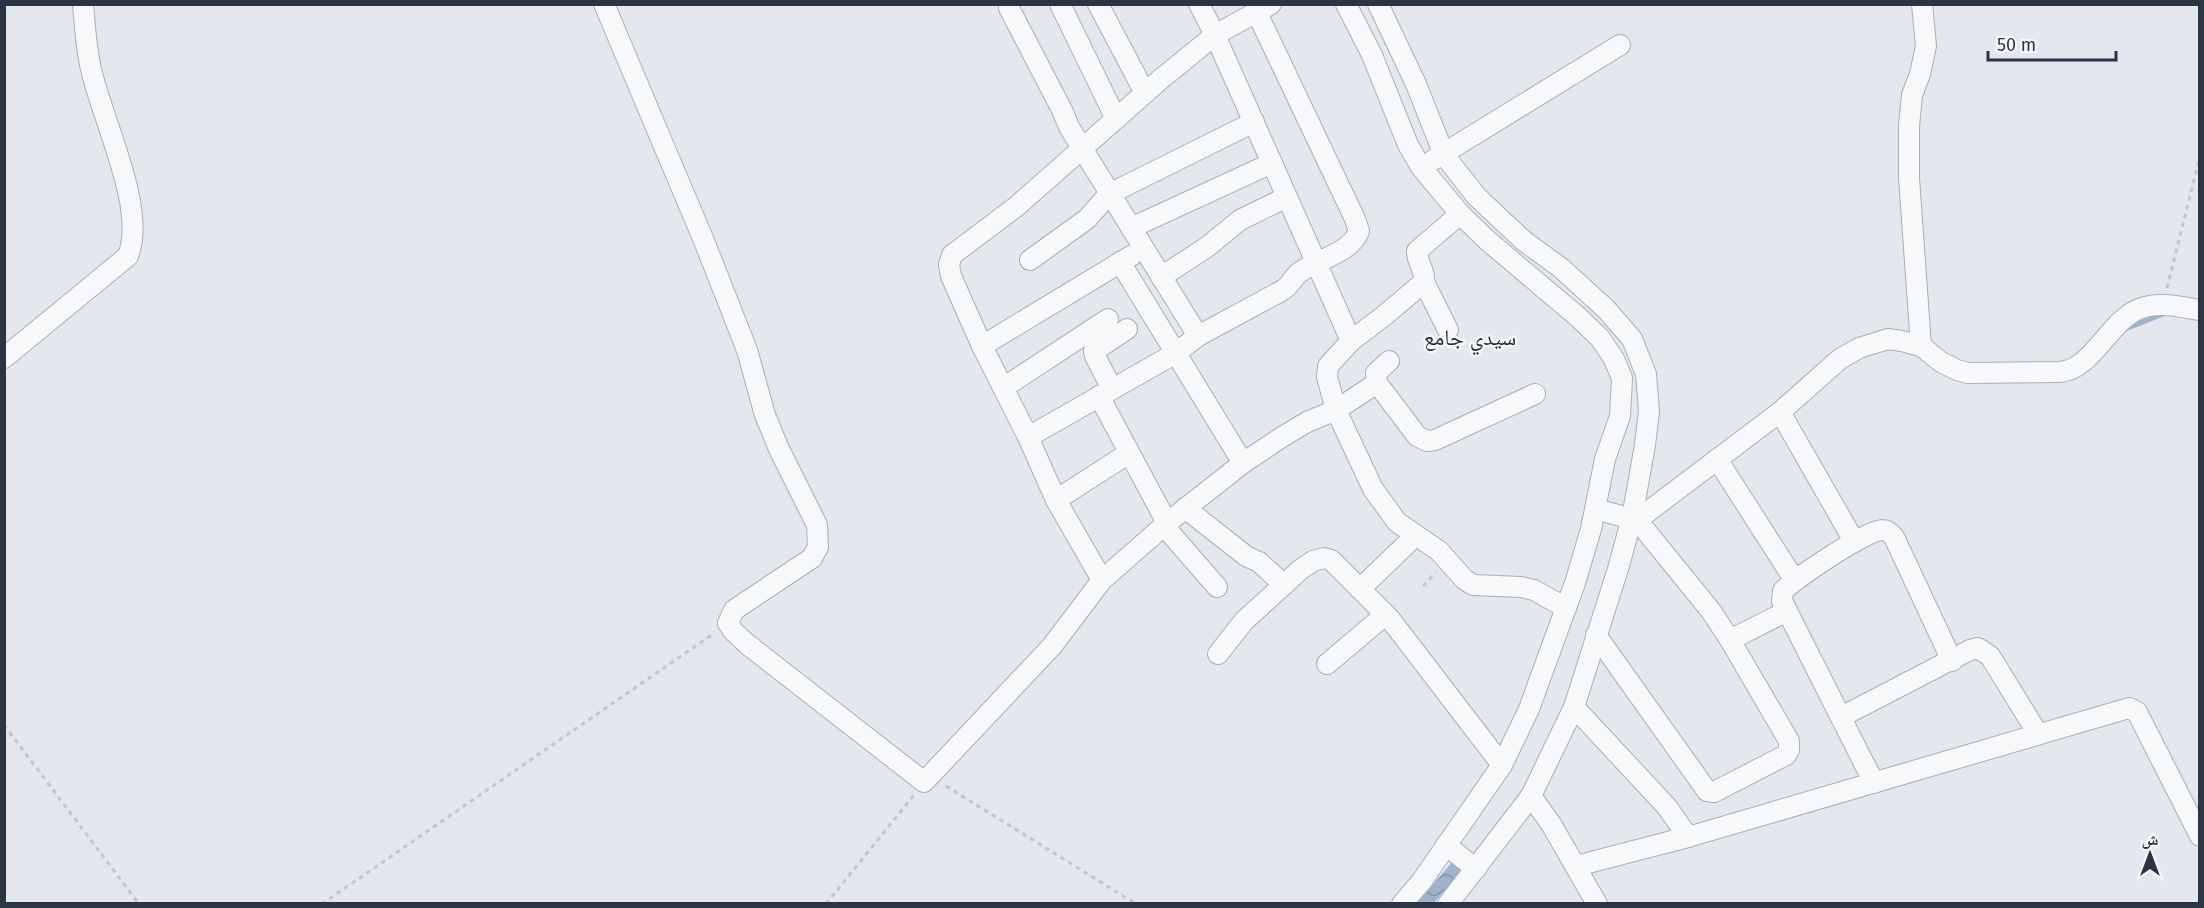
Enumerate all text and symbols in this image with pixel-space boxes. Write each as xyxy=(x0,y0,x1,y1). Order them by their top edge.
scale bar xyxy=(1988,24,2116,62)
text: 50 m xyxy=(1997,34,2036,56)
district label: سيدي جامع xyxy=(1424,324,1516,355)
north arrow xyxy=(2120,824,2180,884)
text: ش xyxy=(2142,830,2159,849)

